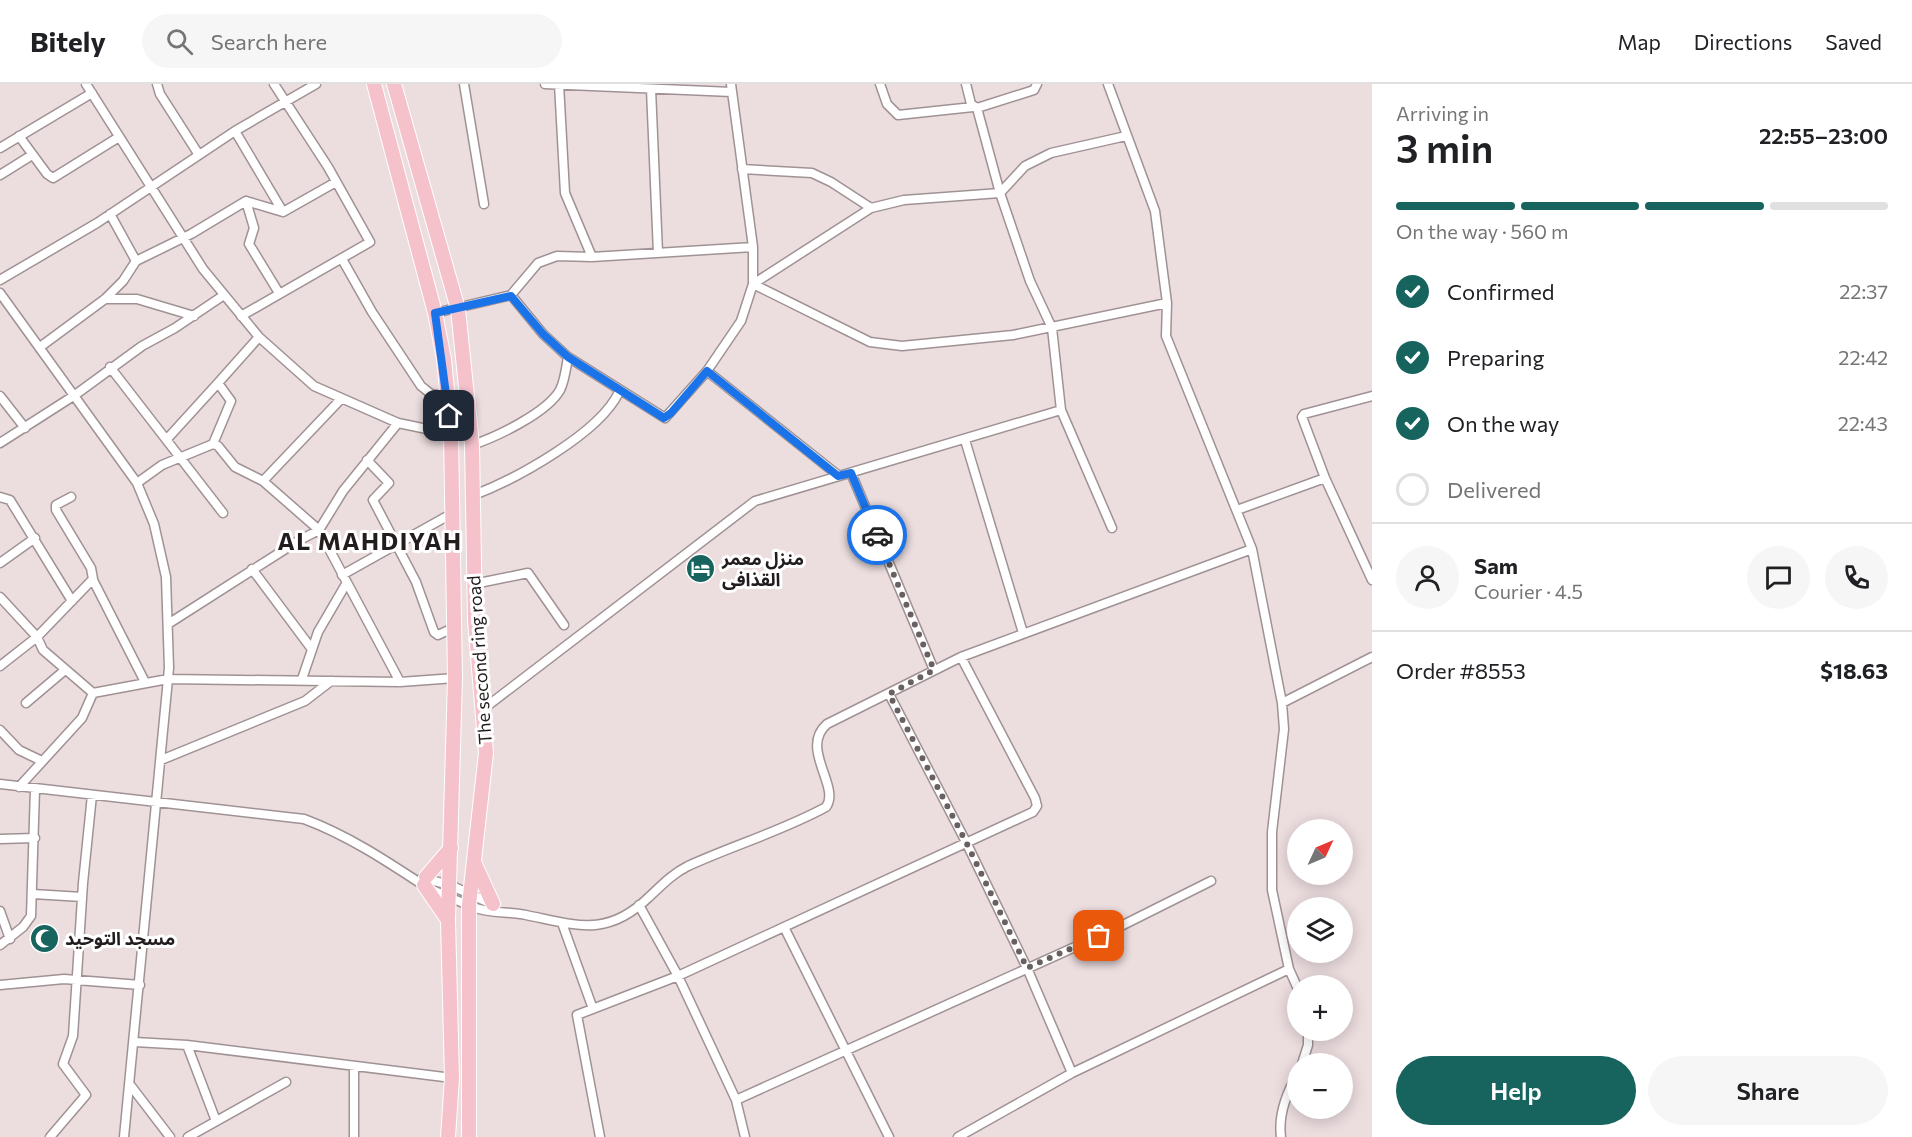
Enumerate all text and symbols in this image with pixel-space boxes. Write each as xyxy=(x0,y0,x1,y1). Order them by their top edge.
search box xyxy=(142,14,562,68)
text: Bitely xyxy=(30,24,106,58)
icon: search xyxy=(163,25,196,58)
text: Search here xyxy=(211,28,327,55)
text: Map xyxy=(1618,29,1661,54)
text: Directions xyxy=(1694,29,1792,54)
text: Saved xyxy=(1825,29,1882,54)
text: Arriving in xyxy=(1396,101,1489,125)
text: 22:55–23:00 xyxy=(1759,122,1888,149)
text: 3 min xyxy=(1396,123,1493,171)
text: On the way · 560 m xyxy=(1396,219,1568,243)
icon: check xyxy=(1396,275,1429,308)
text: Confirmed xyxy=(1447,278,1554,305)
text: 22:37 xyxy=(1839,279,1888,303)
icon: check xyxy=(1396,341,1429,374)
text: Preparing xyxy=(1447,344,1544,371)
text: 22:42 xyxy=(1838,345,1888,369)
pin xyxy=(423,390,474,441)
icon: home xyxy=(432,399,465,432)
icon: check xyxy=(1396,407,1429,440)
text: On the way xyxy=(1447,410,1559,437)
text: 22:43 xyxy=(1838,411,1888,435)
text: Delivered xyxy=(1447,476,1541,503)
courier xyxy=(847,505,907,565)
icon: car xyxy=(861,519,894,552)
district label: AL MAHDIYAH xyxy=(277,526,463,555)
button: person xyxy=(1396,546,1459,609)
button: chat xyxy=(1747,546,1810,609)
button: phone xyxy=(1825,546,1888,609)
place label: منزل معمر القذافى xyxy=(721,547,804,590)
text: Sam xyxy=(1474,552,1518,579)
hotel icon: منزل معمر القذافى xyxy=(685,553,717,585)
street label: The second ring road xyxy=(462,575,496,745)
text: Courier · 4.5 xyxy=(1474,579,1583,603)
text: Order #8553 xyxy=(1396,657,1526,684)
text: $18.63 xyxy=(1820,657,1888,684)
north arrow xyxy=(1287,819,1353,885)
map controls xyxy=(1287,819,1353,1119)
button: layers xyxy=(1287,897,1353,963)
pin xyxy=(1073,910,1124,961)
icon: bag xyxy=(1082,919,1115,952)
mosque icon: مسجد التوحيد xyxy=(28,923,60,955)
place label: مسجد التوحيد xyxy=(65,927,175,949)
button: + xyxy=(1287,975,1353,1041)
button: − xyxy=(1287,1053,1353,1119)
button: Help xyxy=(1396,1056,1636,1125)
button: Share xyxy=(1648,1056,1888,1125)

